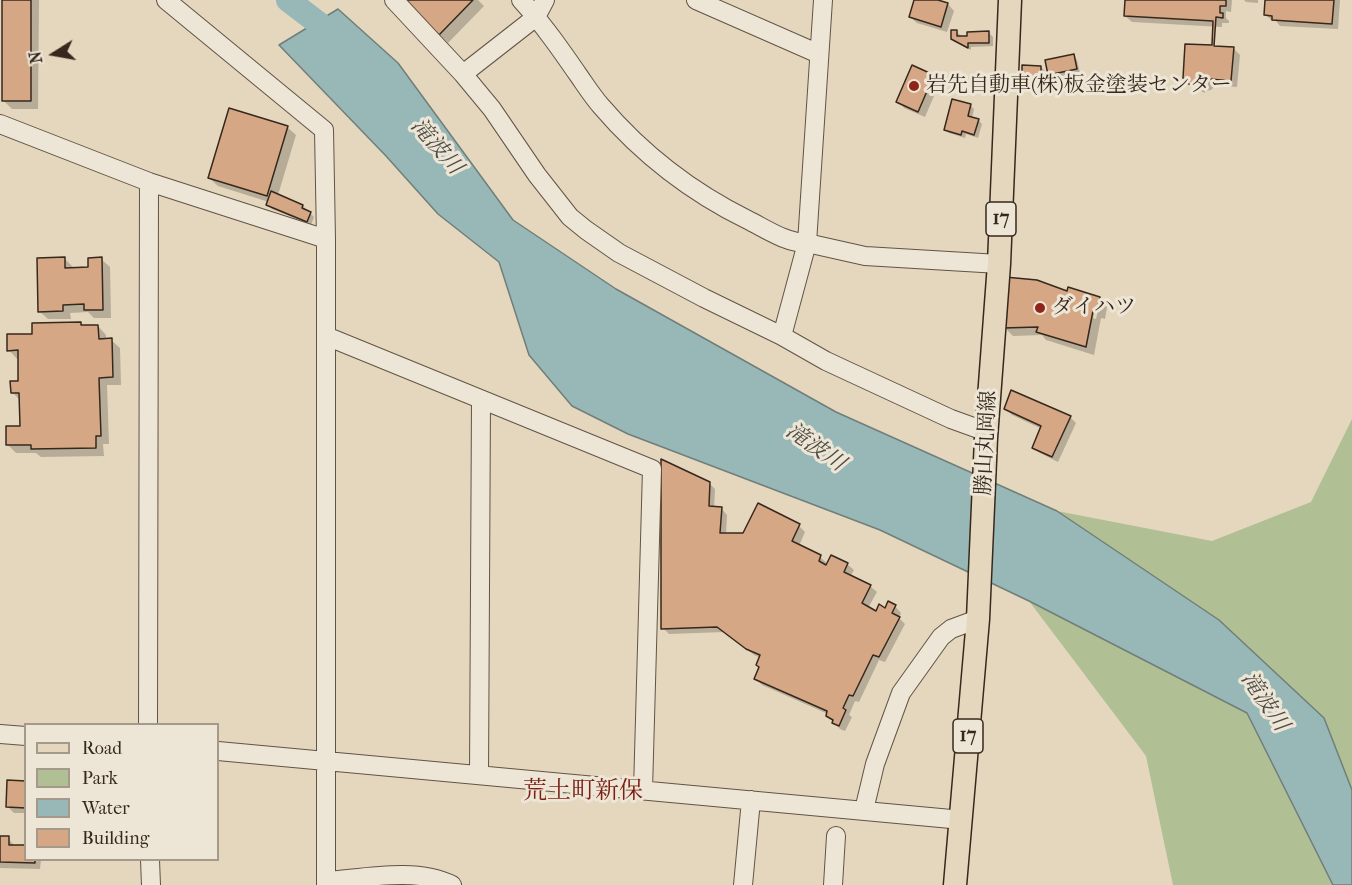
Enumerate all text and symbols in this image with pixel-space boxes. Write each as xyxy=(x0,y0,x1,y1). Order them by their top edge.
north arrow xyxy=(24,24,84,84)
text: N xyxy=(25,50,46,65)
place label: 岩先自動車(株)板金塗装センター xyxy=(926,73,1232,99)
marker: 岩先自動車(株)板金塗装センター xyxy=(907,79,921,93)
water label: 滝波川 xyxy=(404,113,468,181)
road number: 17 xyxy=(986,202,1016,236)
place label: ダイハツ xyxy=(1052,295,1136,321)
marker: ダイハツ xyxy=(1033,301,1047,315)
street label: 勝山丸岡線 xyxy=(972,390,1002,496)
water label: 滝波川 xyxy=(780,418,850,478)
water label: 滝波川 xyxy=(1235,667,1293,737)
road number: 17 xyxy=(953,719,983,753)
legend xyxy=(24,723,219,861)
text: Road xyxy=(82,738,122,759)
text: Park xyxy=(82,768,118,789)
district label: 荒土町新保 xyxy=(523,778,643,806)
text: Water xyxy=(82,798,130,819)
text: Building xyxy=(82,828,149,849)

